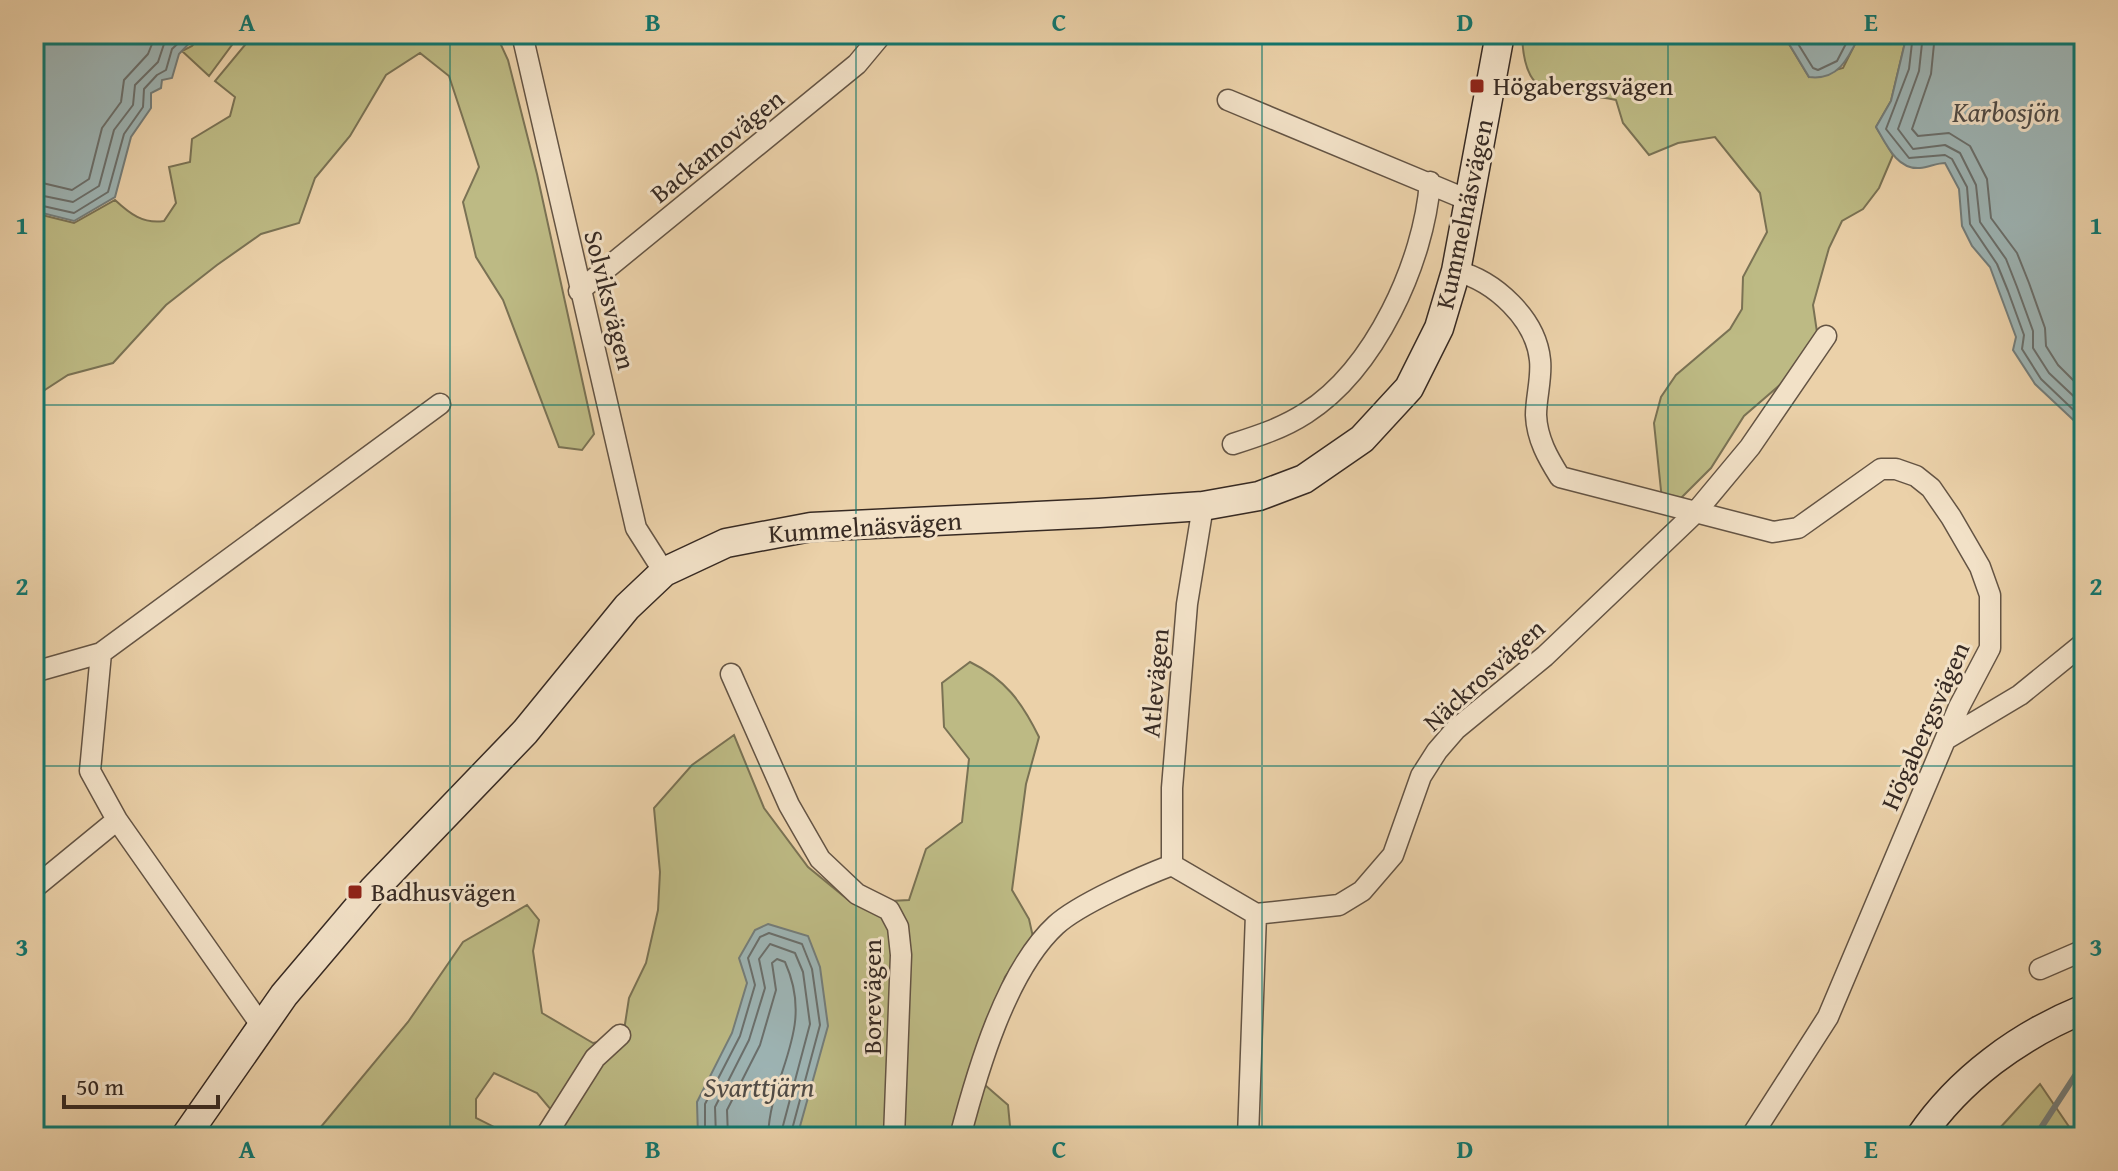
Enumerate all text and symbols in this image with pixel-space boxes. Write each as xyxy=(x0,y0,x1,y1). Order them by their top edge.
text: A xyxy=(239,2,256,41)
text: B xyxy=(645,2,661,41)
text: C xyxy=(1052,2,1066,41)
text: D xyxy=(1457,2,1473,41)
text: E xyxy=(1864,2,1878,41)
place label: Högabergsvägen xyxy=(1493,66,1674,105)
marker: Högabergsvägen xyxy=(1468,77,1486,95)
street label: Backamovägen xyxy=(641,79,792,212)
water label: Karbosjön xyxy=(1951,91,2060,132)
street label: Kummelnäsvägen xyxy=(1424,115,1503,313)
text: 1 xyxy=(15,205,29,244)
text: 1 xyxy=(2089,205,2103,244)
street label: Solviksvägen xyxy=(574,226,647,374)
street label: Kummelnäsvägen xyxy=(767,500,963,553)
text: 2 xyxy=(15,566,29,605)
text: 2 xyxy=(2089,566,2103,605)
street label: Näckrosvägen xyxy=(1414,609,1554,740)
street label: Atlevägen xyxy=(1130,626,1179,739)
street label: Högabergsvägen xyxy=(1870,635,1979,816)
place label: Badhusvägen xyxy=(371,872,516,911)
marker: Badhusvägen xyxy=(346,883,364,901)
text: 3 xyxy=(15,927,29,966)
text: 3 xyxy=(2089,927,2103,966)
street label: Borevägen xyxy=(852,939,891,1055)
scale bar xyxy=(64,1059,218,1109)
water label: Svarttjärn xyxy=(704,1066,814,1107)
text: 50 m xyxy=(76,1069,124,1104)
text: A xyxy=(239,1129,256,1168)
text: B xyxy=(645,1129,661,1168)
text: C xyxy=(1052,1129,1066,1168)
text: D xyxy=(1457,1129,1473,1168)
text: E xyxy=(1864,1129,1878,1168)

